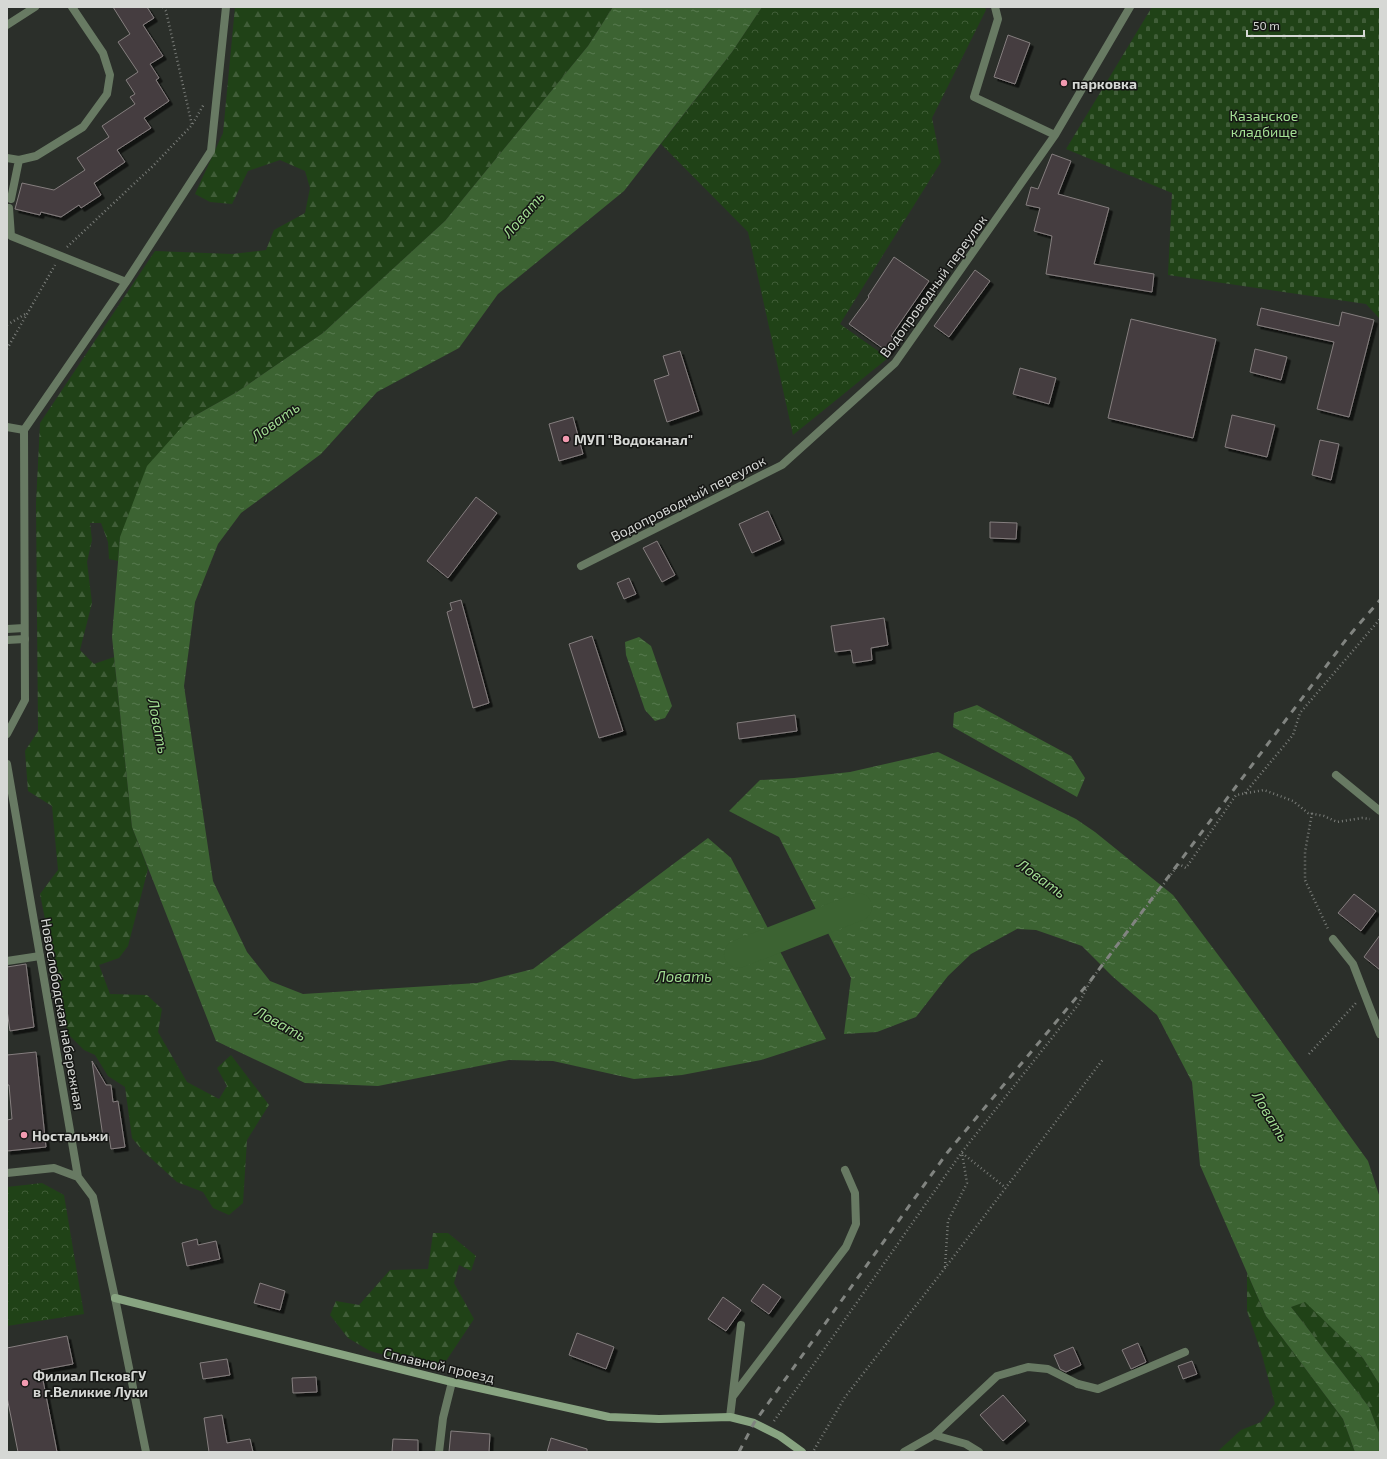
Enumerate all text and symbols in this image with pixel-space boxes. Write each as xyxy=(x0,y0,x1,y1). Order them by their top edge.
scale bar xyxy=(1247,12,1364,38)
text: 50 m xyxy=(1253,18,1280,32)
place label: парковка xyxy=(1072,75,1137,92)
marker: парковка xyxy=(1059,78,1069,88)
park label: Казанское кладбище xyxy=(1230,107,1298,140)
water label: Ловать xyxy=(497,187,548,242)
street label: Водопроводный переулок xyxy=(876,211,991,361)
water label: Ловать xyxy=(246,397,303,445)
place label: МУП "Водоканал" xyxy=(574,431,693,448)
marker: МУП "Водоканал" xyxy=(561,434,571,444)
street label: Водопроводный переулок xyxy=(608,451,769,545)
water label: Ловать xyxy=(145,696,173,755)
water label: Ловать xyxy=(1013,854,1070,902)
street label: Новослободская набережная xyxy=(38,917,88,1111)
water label: Ловать xyxy=(655,967,712,985)
water label: Ловать xyxy=(251,1001,310,1044)
water label: Ловать xyxy=(1248,1087,1293,1145)
place label: Ностальжи xyxy=(32,1127,108,1144)
marker: Ностальжи xyxy=(19,1130,29,1140)
street label: Сплавной проезд xyxy=(382,1344,496,1386)
place label: Филиал ПсковГУ в г.Великие Луки xyxy=(33,1367,148,1400)
marker: Филиал ПсковГУ в г.Великие Луки xyxy=(20,1378,30,1388)

